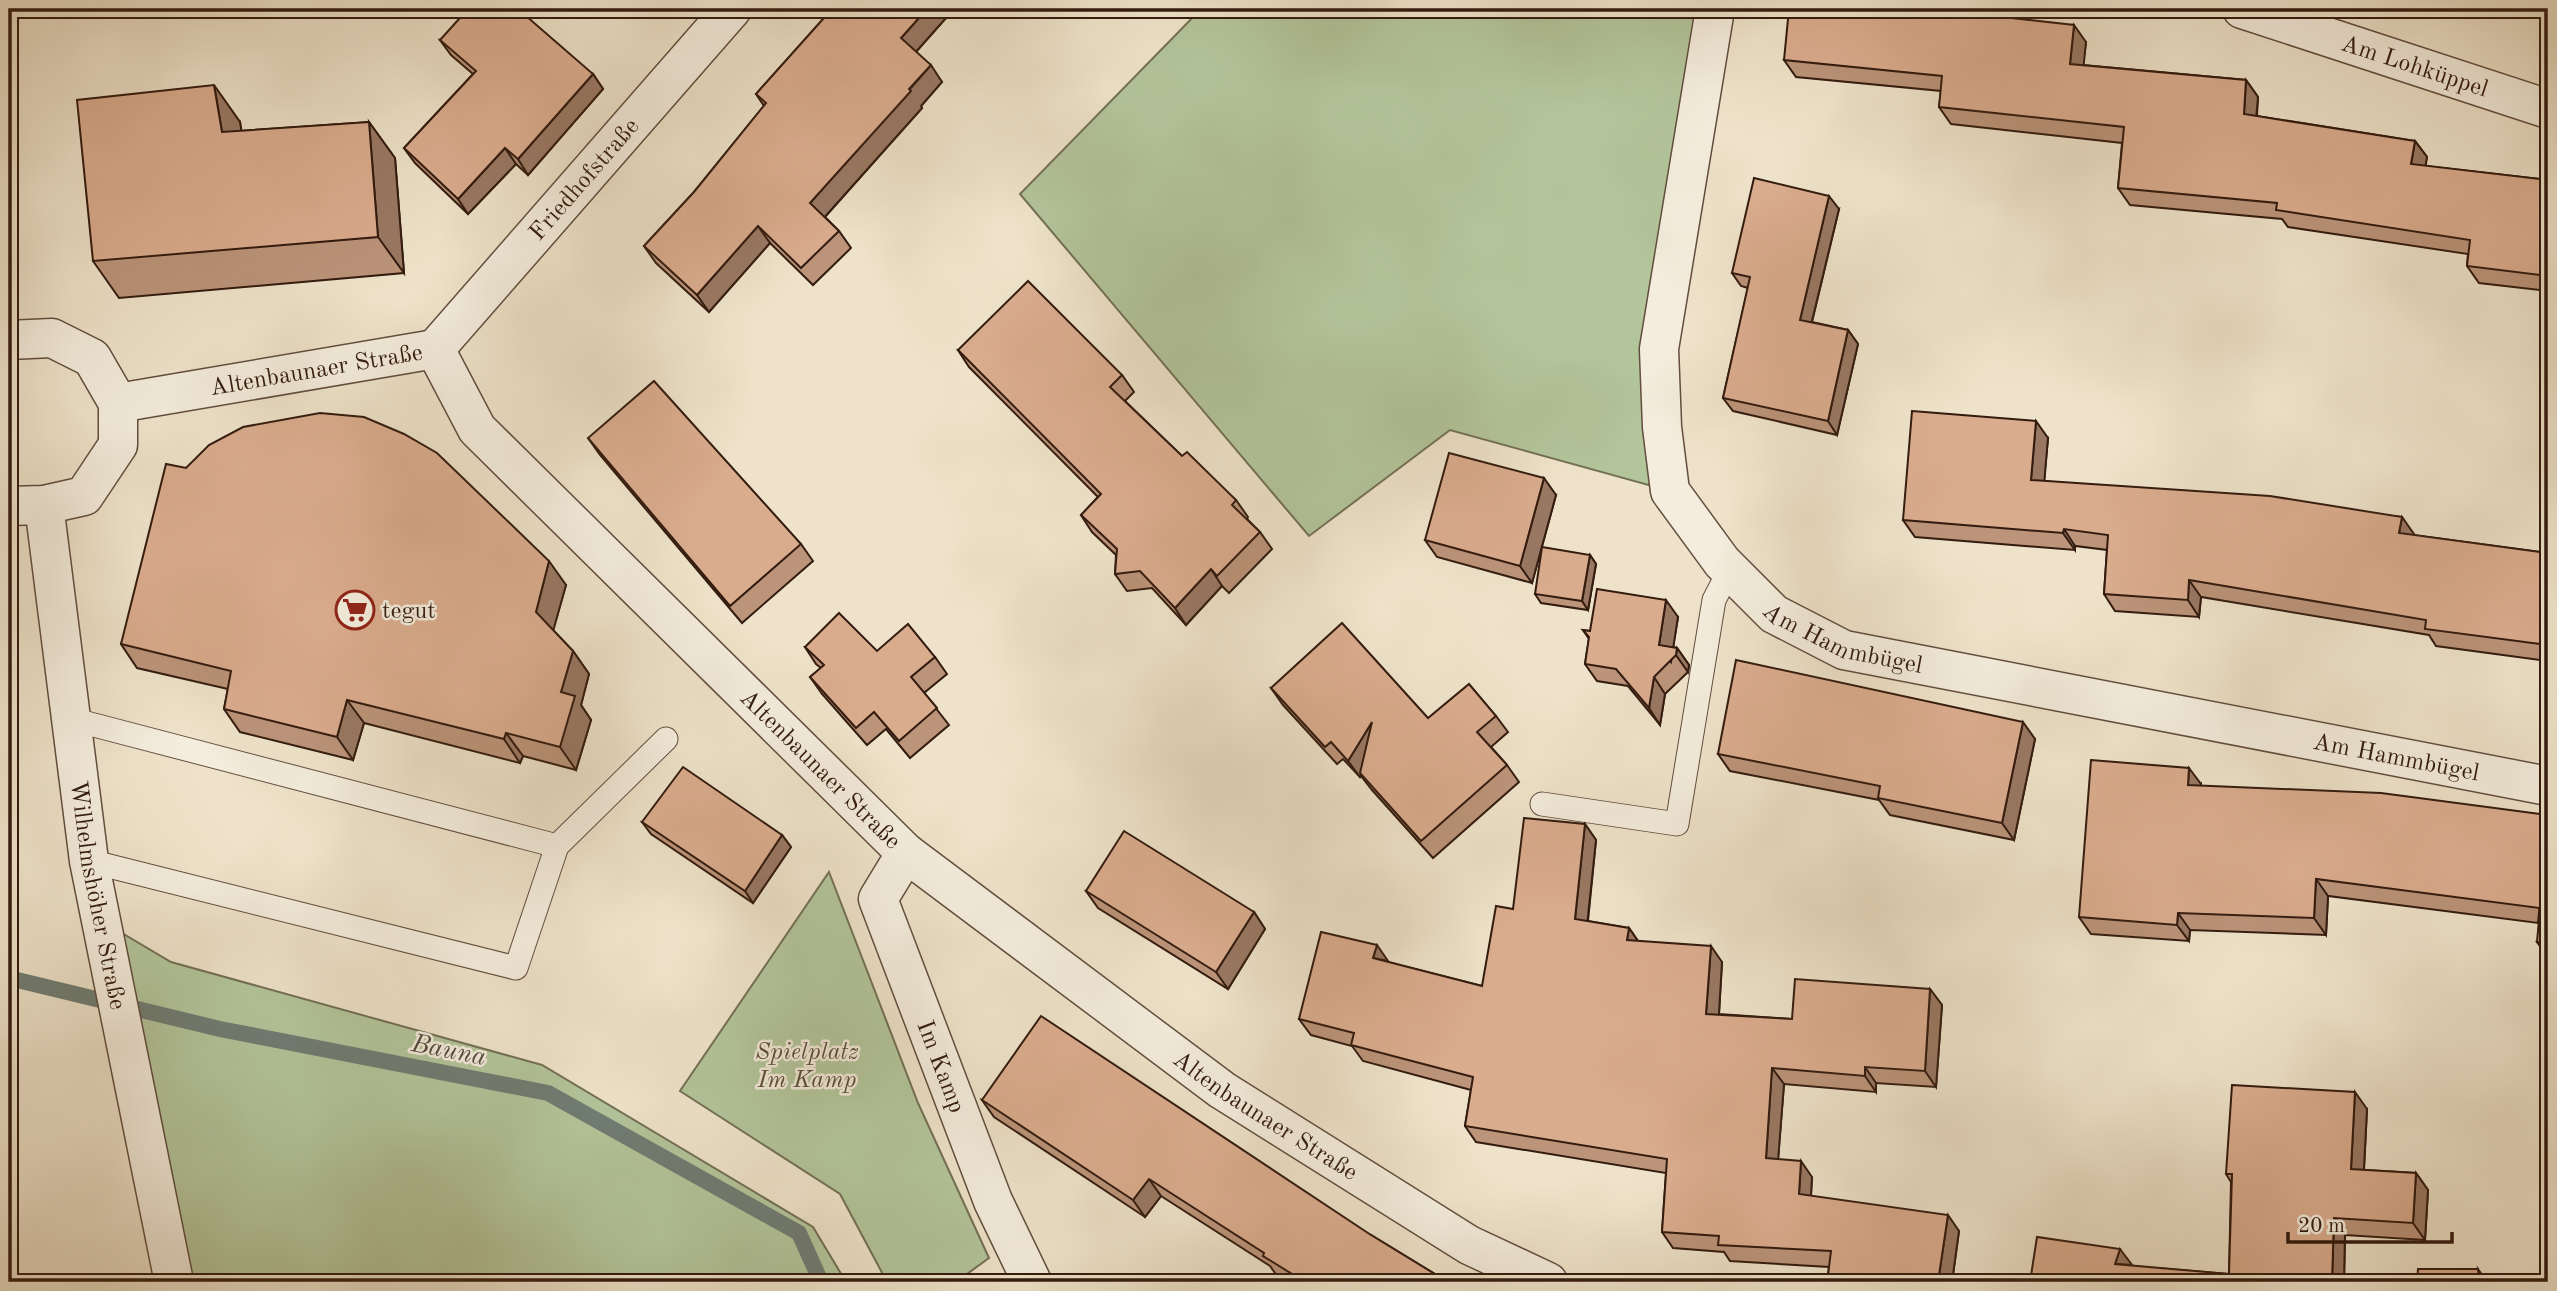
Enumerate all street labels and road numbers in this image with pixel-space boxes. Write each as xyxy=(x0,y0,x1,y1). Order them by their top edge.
street label: Am Lohküppel xyxy=(2338,32,2491,103)
street label: Friedhofstraße xyxy=(526,115,645,246)
street label: Altenbaunaer Straße xyxy=(208,341,425,401)
street label: Am Hammbügel xyxy=(1757,600,1924,679)
street label: Altenbaunaer Straße xyxy=(735,686,905,855)
street label: Am Hammbügel xyxy=(2311,731,2481,786)
street label: Wilhelmshöher Straße xyxy=(65,780,129,1012)
street label: Im Kamp xyxy=(911,1018,968,1117)
street label: Altenbaunaer Straße xyxy=(1168,1048,1361,1186)

